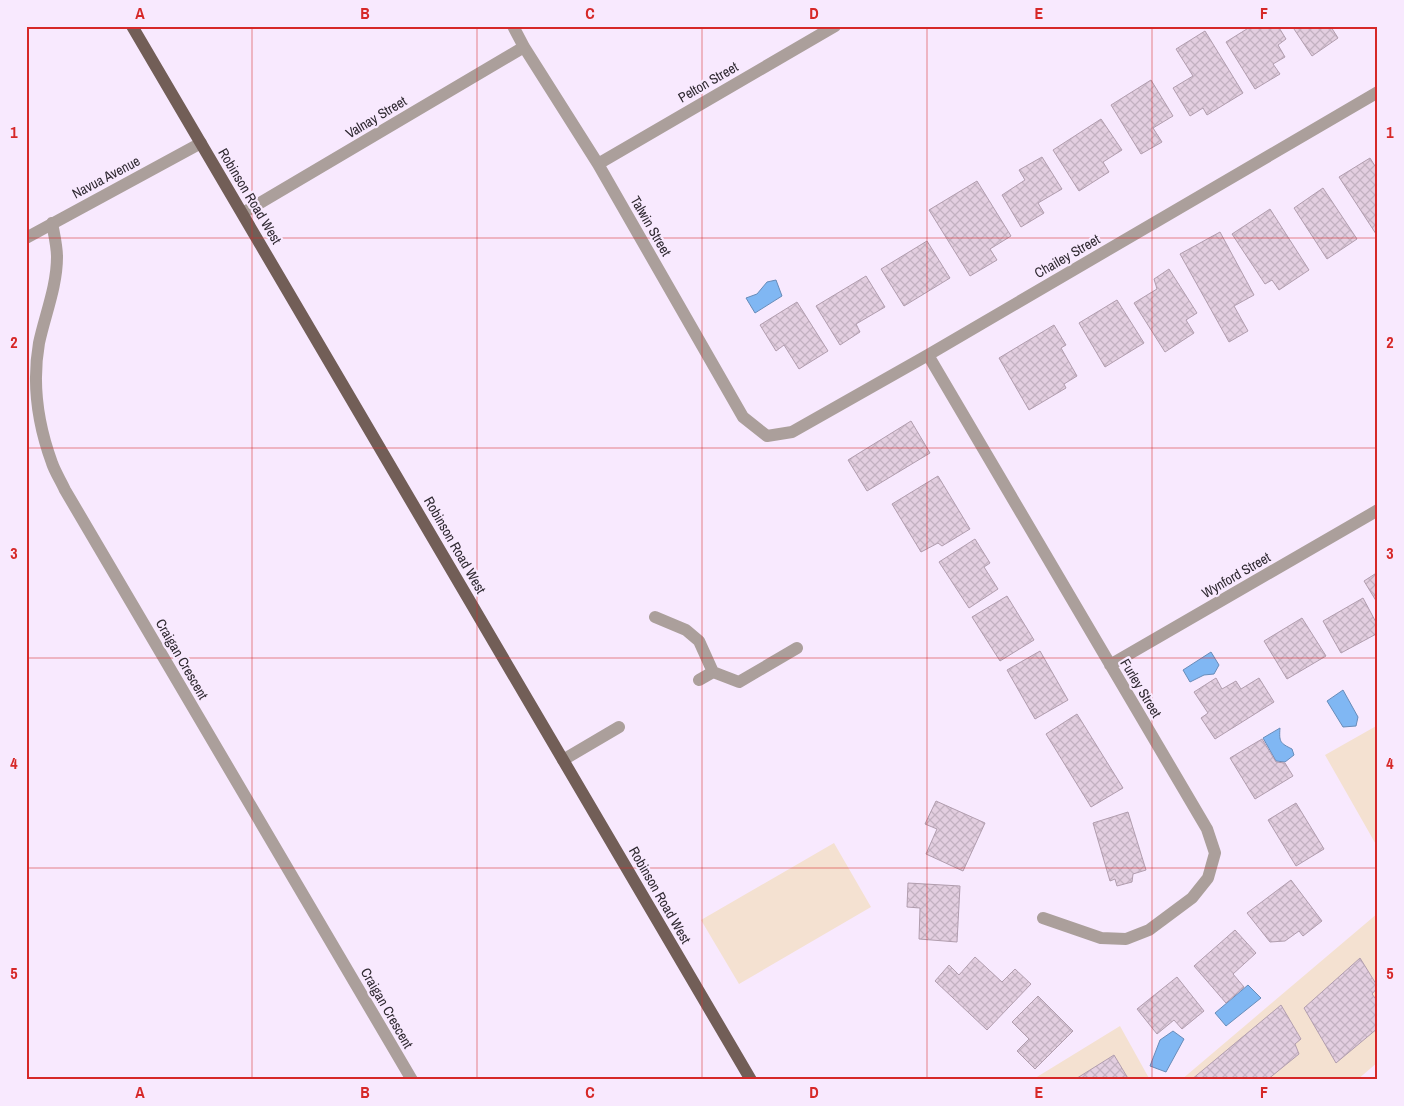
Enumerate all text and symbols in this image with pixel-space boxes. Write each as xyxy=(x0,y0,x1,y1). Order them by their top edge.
text: A xyxy=(135,2,145,24)
text: B xyxy=(360,2,370,24)
text: C xyxy=(585,2,595,24)
text: D xyxy=(809,2,819,24)
text: E xyxy=(1035,2,1044,24)
text: F xyxy=(1260,2,1268,24)
street label: Pelton Street xyxy=(675,58,741,106)
street label: Valnay Street xyxy=(342,92,410,142)
text: 1 xyxy=(10,121,18,143)
text: 1 xyxy=(1386,121,1394,143)
street label: Robinson Road West xyxy=(214,145,286,247)
street label: Navua Avenue xyxy=(69,152,143,202)
street label: Talwin Street xyxy=(627,193,675,259)
street label: Chailey Street xyxy=(1031,230,1103,282)
text: 2 xyxy=(10,331,18,353)
text: 2 xyxy=(1386,331,1394,353)
street label: Robinson Road West xyxy=(420,493,490,597)
text: 3 xyxy=(10,542,18,564)
text: 3 xyxy=(1386,542,1394,564)
street label: Wynford Street xyxy=(1198,548,1274,602)
street label: Craigan Crescent xyxy=(152,616,212,702)
street label: Furley Street xyxy=(1116,655,1166,721)
text: 4 xyxy=(10,752,18,774)
text: 4 xyxy=(1386,752,1394,774)
street label: Robinson Road West xyxy=(625,843,695,947)
text: 5 xyxy=(10,962,18,984)
text: 5 xyxy=(1386,962,1394,984)
street label: Craigan Crescent xyxy=(357,965,417,1051)
text: A xyxy=(135,1081,145,1103)
text: B xyxy=(360,1081,370,1103)
text: C xyxy=(585,1081,595,1103)
text: D xyxy=(809,1081,819,1103)
text: E xyxy=(1035,1081,1044,1103)
text: F xyxy=(1260,1081,1268,1103)

